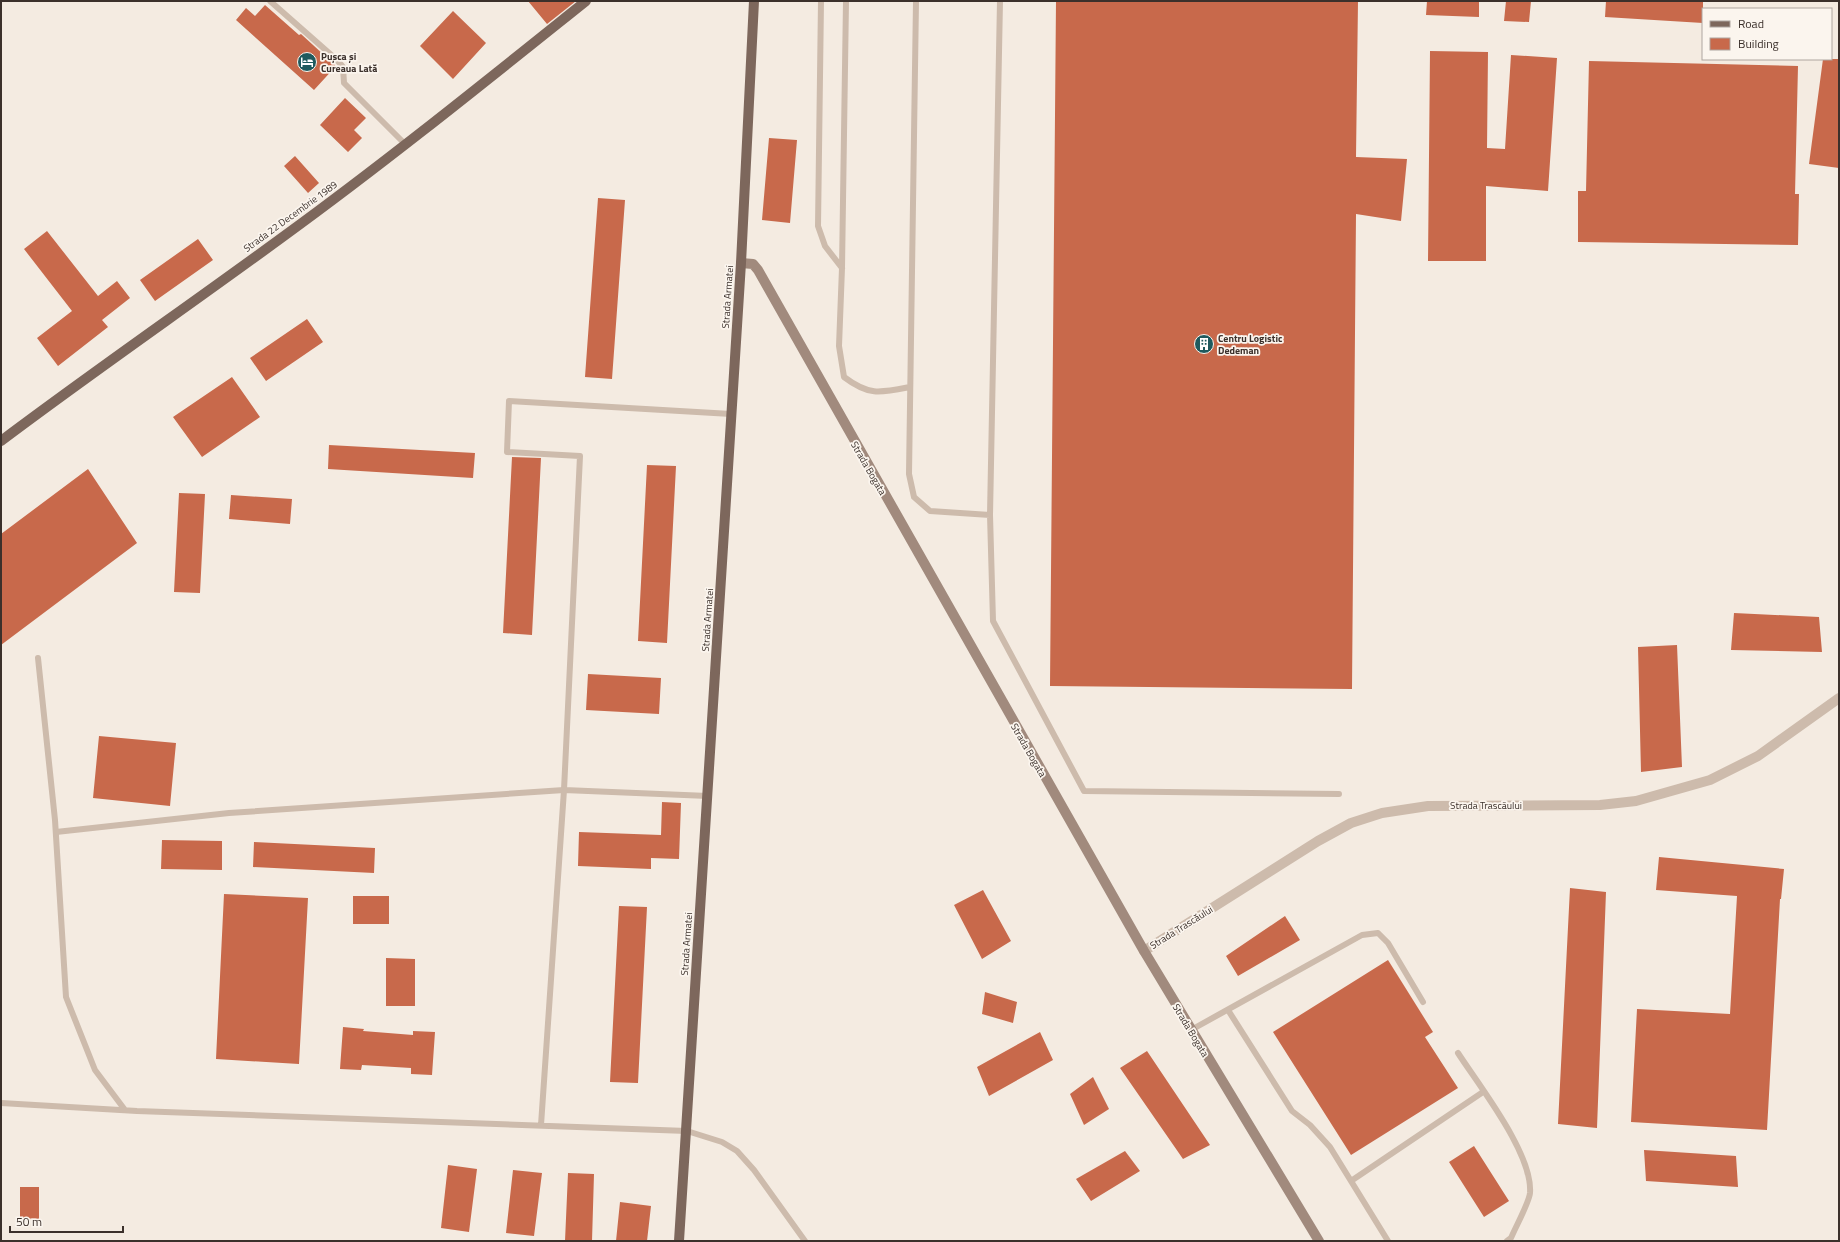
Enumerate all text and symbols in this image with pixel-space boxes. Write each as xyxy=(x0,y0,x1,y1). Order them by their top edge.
legend xyxy=(1702,8,1832,60)
text: Road xyxy=(1738,14,1764,33)
text: Building xyxy=(1738,34,1779,53)
place label: Pușca și Cureaua Lată xyxy=(321,49,377,76)
hotel icon: Pușca și Cureaua Lată xyxy=(296,51,318,73)
street label: Strada 22 Decembrie 1989 xyxy=(240,177,341,256)
street label: Strada Armatei xyxy=(718,265,737,329)
place label: Centru Logistic Dedeman xyxy=(1218,331,1283,358)
building icon: Centru Logistic Dedeman xyxy=(1193,333,1215,355)
street label: Strada Bogata xyxy=(847,439,890,498)
street label: Strada Armatei xyxy=(698,588,717,652)
street label: Strada Bogata xyxy=(1007,721,1050,780)
street label: Strada Trascăului xyxy=(1450,798,1522,813)
street label: Strada Trascăului xyxy=(1147,902,1216,953)
street label: Strada Armatei xyxy=(677,912,696,976)
street label: Strada Bogata xyxy=(1169,1001,1212,1060)
scale bar xyxy=(10,1208,123,1234)
text: 50 m xyxy=(16,1212,42,1231)

